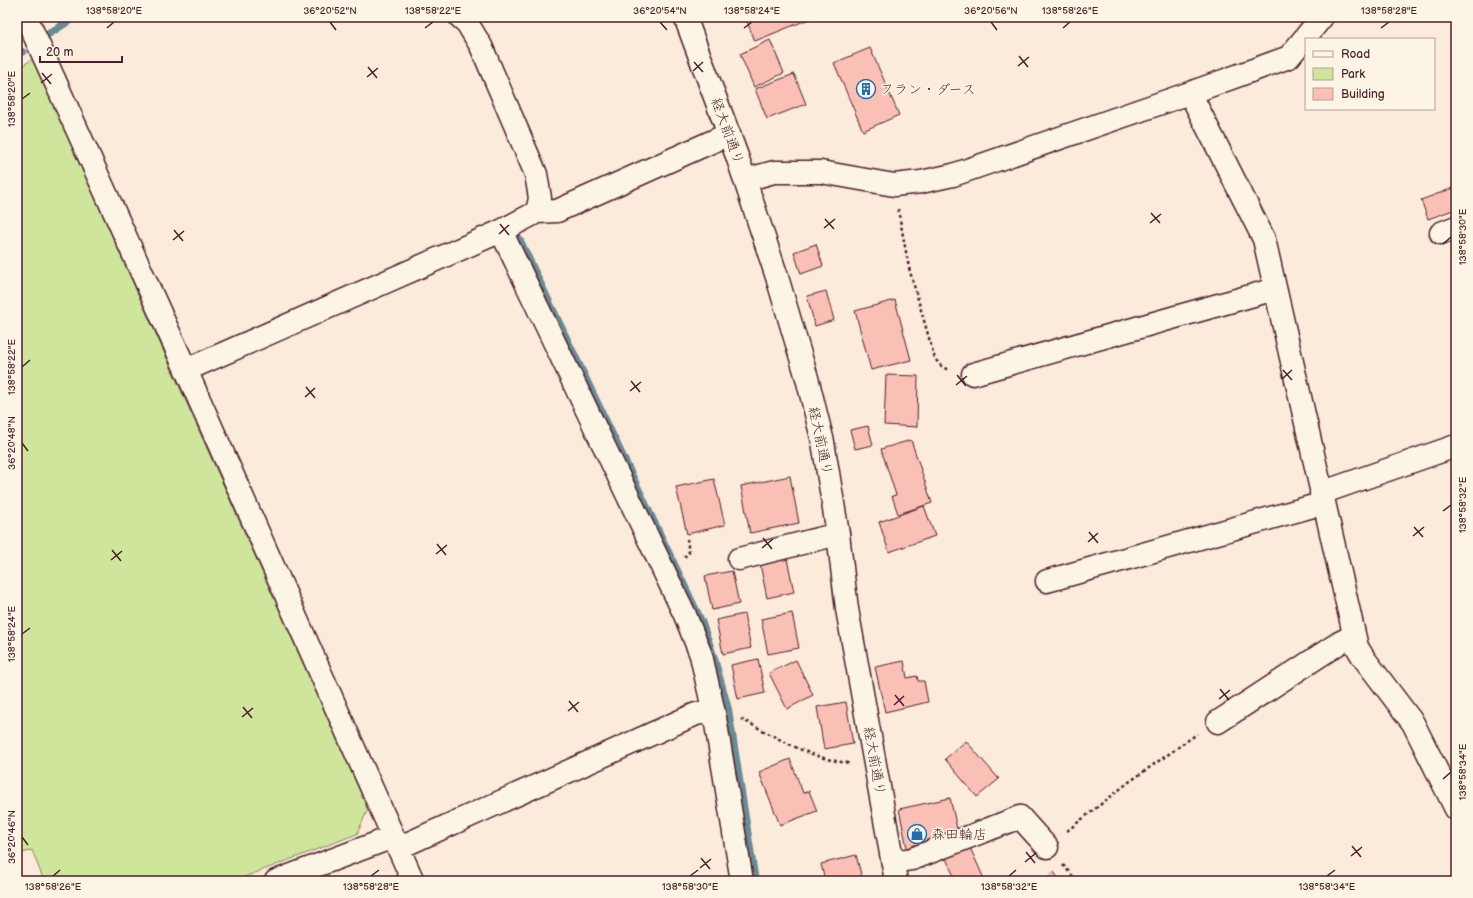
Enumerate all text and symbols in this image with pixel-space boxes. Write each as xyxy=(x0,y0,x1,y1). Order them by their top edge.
text: 138°58'20"E xyxy=(86,5,143,17)
text: 36°20'52"N xyxy=(303,5,357,17)
text: 138°58'22"E xyxy=(405,5,462,17)
text: 36°20'54"N xyxy=(633,5,687,17)
text: 138°58'24"E xyxy=(724,5,781,17)
text: 36°20'56"N xyxy=(964,5,1018,17)
text: 138°58'26"E xyxy=(1042,5,1099,17)
text: 138°58'28"E xyxy=(1361,5,1418,17)
scale bar xyxy=(40,38,122,64)
legend xyxy=(1305,38,1435,110)
text: 20 m xyxy=(46,45,73,60)
text: Road xyxy=(1341,47,1370,62)
text: Park xyxy=(1341,67,1365,82)
text: 138°58'20"E xyxy=(6,70,18,127)
building icon: フラン・ダース xyxy=(855,78,877,100)
place label: フラン・ダース xyxy=(880,81,976,98)
text: Building xyxy=(1341,87,1385,102)
street label: 経大前通り xyxy=(708,95,747,167)
text: 138°58'30"E xyxy=(1457,208,1469,265)
text: 138°58'22"E xyxy=(6,338,18,395)
street label: 経大前通り xyxy=(805,405,836,477)
text: 36°20'48"N xyxy=(6,416,18,470)
text: 138°58'32"E xyxy=(1457,476,1469,533)
text: 138°58'24"E xyxy=(6,605,18,662)
street label: 経大前通り xyxy=(860,725,889,797)
text: 138°58'34"E xyxy=(1457,743,1469,800)
text: 36°20'46"N xyxy=(6,810,18,864)
shop icon: 森田輪店 xyxy=(906,823,928,845)
place label: 森田輪店 xyxy=(931,826,987,843)
text: 138°58'26"E xyxy=(25,881,82,893)
text: 138°58'28"E xyxy=(343,881,400,893)
text: 138°58'30"E xyxy=(662,881,719,893)
text: 138°58'32"E xyxy=(981,881,1038,893)
text: 138°58'34"E xyxy=(1299,881,1356,893)

